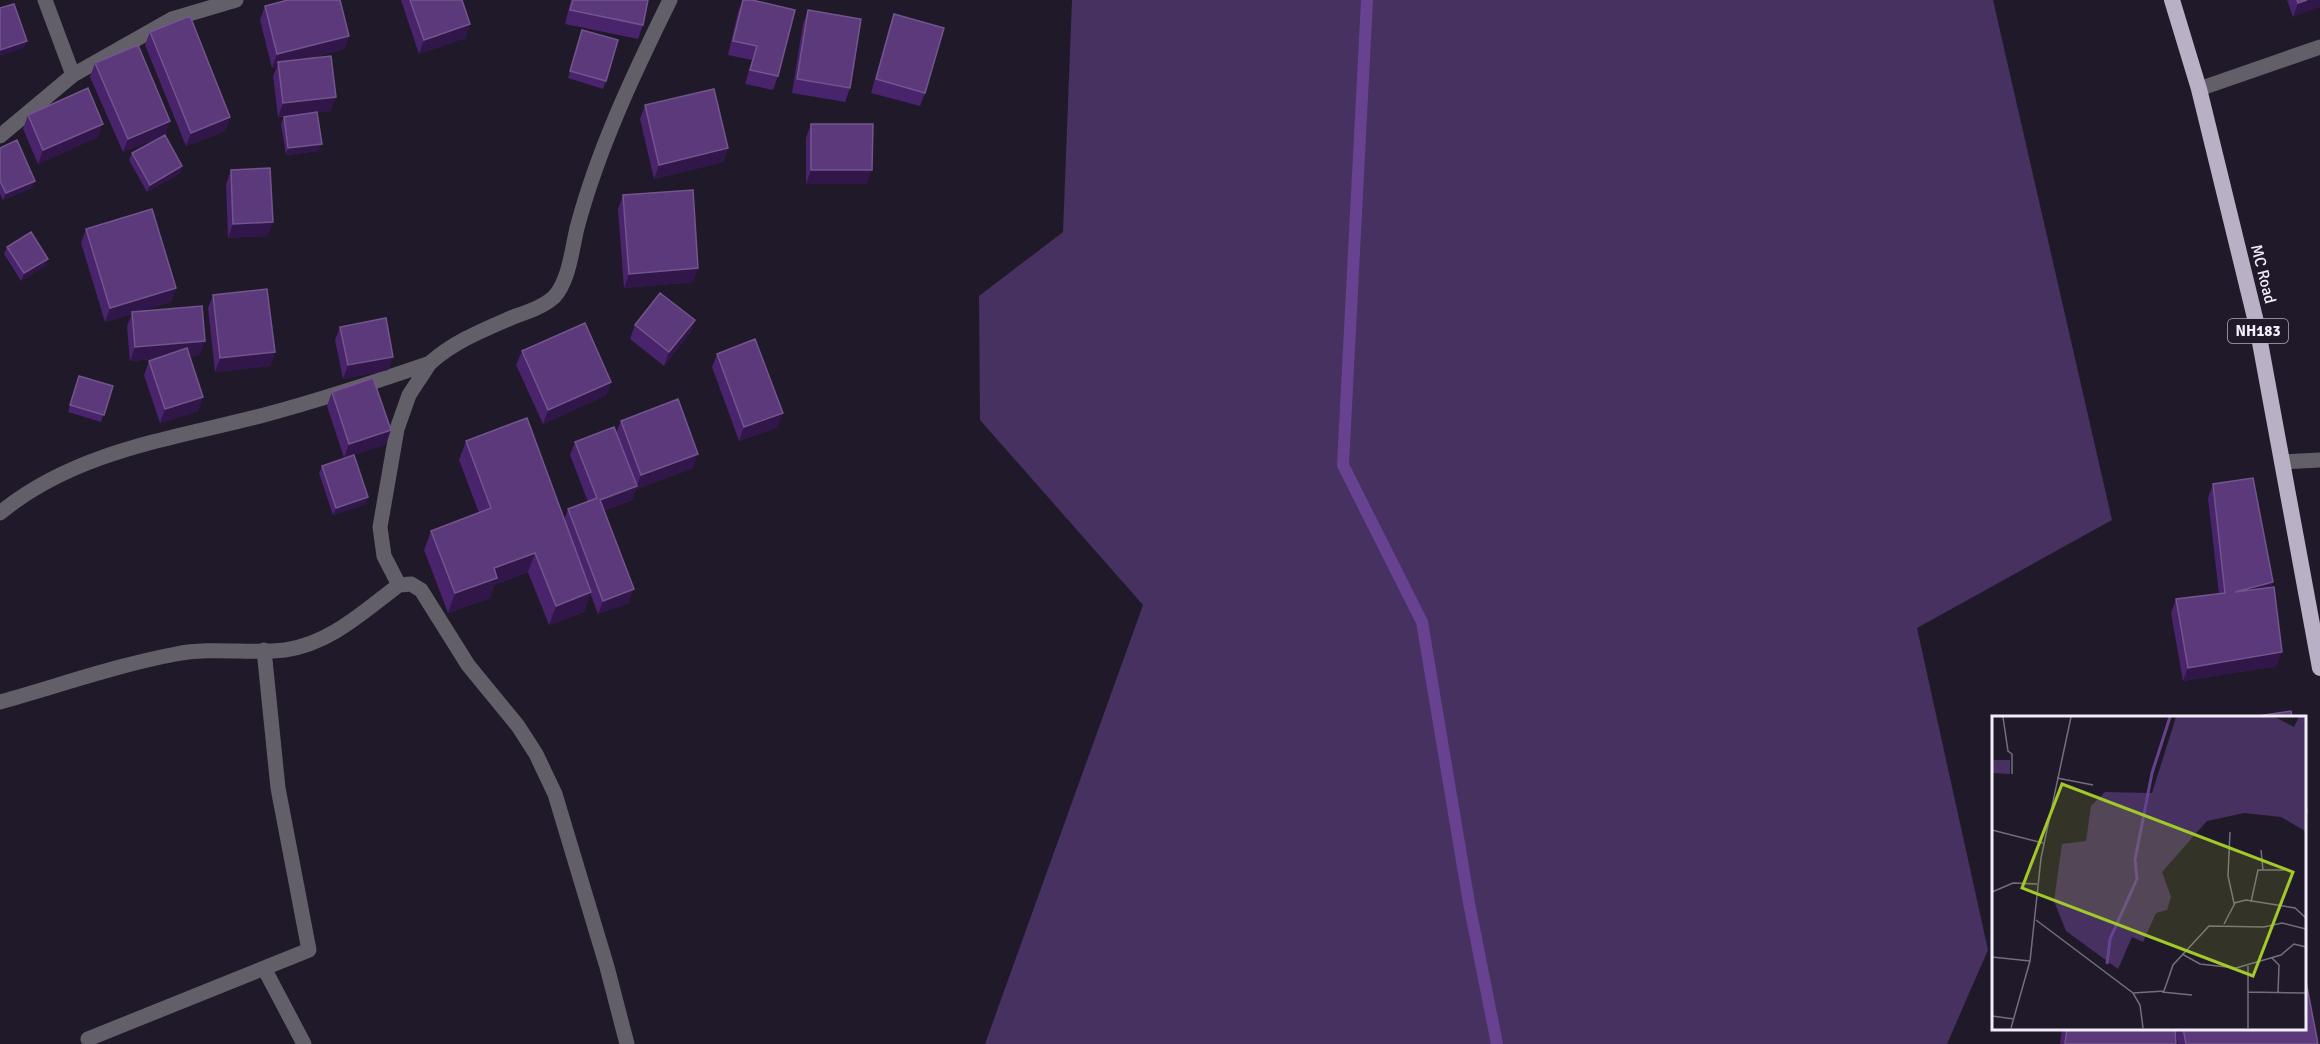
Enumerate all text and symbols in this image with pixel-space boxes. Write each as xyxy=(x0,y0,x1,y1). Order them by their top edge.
street label: MC Road xyxy=(2246,242,2280,306)
road number: NH183 xyxy=(2228,319,2288,343)
inset map xyxy=(1992,716,2305,1029)

